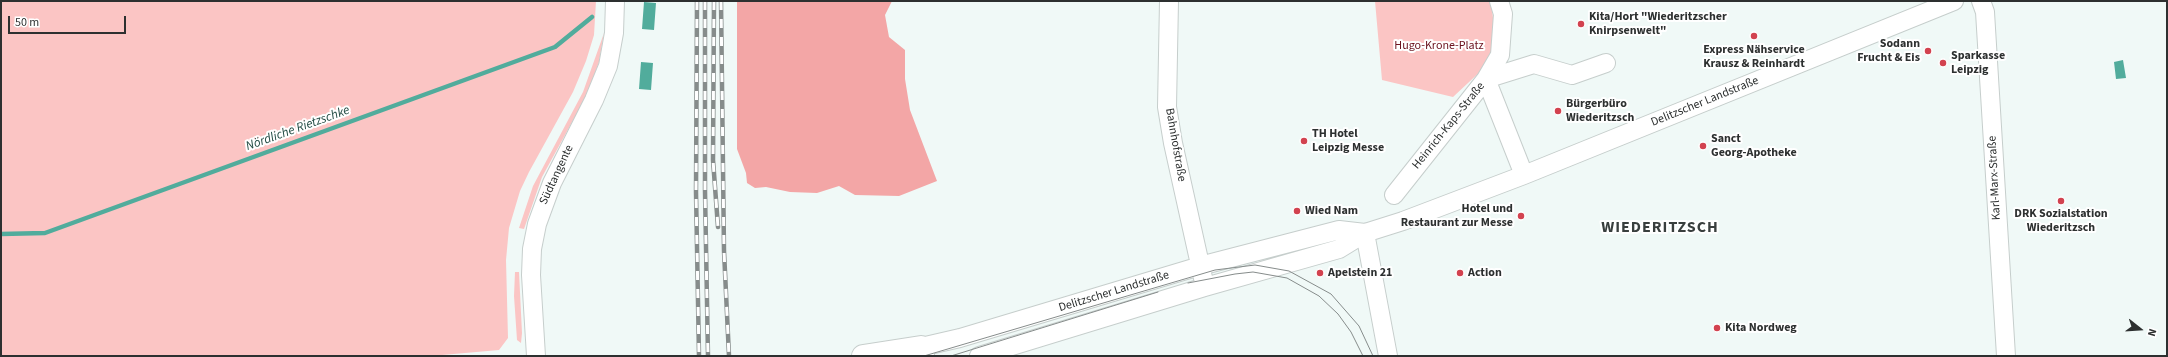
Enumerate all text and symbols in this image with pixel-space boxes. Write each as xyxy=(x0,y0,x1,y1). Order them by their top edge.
scale bar xyxy=(10,8,128,34)
place label: Kita/Hort "Wiederitzscher Knirpsenwelt" xyxy=(1589,10,1727,38)
text: 50 m xyxy=(15,14,39,31)
marker: Kita/Hort "Wiederitzscher Knirpsenwelt" xyxy=(1576,19,1586,29)
marker: Express Nähservice Krausz & Reinhardt xyxy=(1749,31,1759,41)
place label: Sodann Frucht & Eis xyxy=(1857,37,1920,65)
park label: Hugo-Krone-Platz xyxy=(1394,39,1484,53)
place label: Express Nähservice Krausz & Reinhardt xyxy=(1703,43,1805,71)
marker: Sodann Frucht & Eis xyxy=(1923,46,1933,56)
place label: Sparkasse Leipzig xyxy=(1951,49,2005,77)
marker: Sparkasse Leipzig xyxy=(1938,58,1948,68)
street label: Delitzscher Landstraße xyxy=(1649,74,1761,130)
street label: Heinrich-Kaps-Straße xyxy=(1410,80,1488,172)
place label: Bürgerbüro Wiederitzsch xyxy=(1566,97,1634,125)
water label: Nördliche Rietzschke xyxy=(244,103,352,155)
marker: Bürgerbüro Wiederitzsch xyxy=(1553,106,1563,116)
street label: Bahnhofstraße xyxy=(1161,107,1189,183)
place label: TH Hotel Leipzig Messe xyxy=(1312,127,1384,155)
place label: Sanct Georg-Apotheke xyxy=(1711,132,1797,160)
street label: Karl-Marx-Straße xyxy=(1986,135,2004,221)
marker: TH Hotel Leipzig Messe xyxy=(1299,136,1309,146)
marker: Sanct Georg-Apotheke xyxy=(1698,141,1708,151)
street label: Südtangente xyxy=(537,143,577,207)
marker: DRK Sozialstation Wiederitzsch xyxy=(2056,196,2066,206)
place label: Hotel und Restaurant zur Messe xyxy=(1401,202,1513,230)
place label: Wied Nam xyxy=(1305,204,1358,218)
marker: Wied Nam xyxy=(1292,206,1302,216)
place label: DRK Sozialstation Wiederitzsch xyxy=(2014,207,2108,235)
marker: Hotel und Restaurant zur Messe xyxy=(1516,211,1526,221)
district label: WIEDERITZSCH xyxy=(1601,218,1719,238)
place label: Apelstein 21 xyxy=(1328,266,1392,280)
place label: Action xyxy=(1468,266,1502,280)
street label: Delitzscher Landstraße xyxy=(1057,268,1171,316)
marker: Apelstein 21 xyxy=(1315,268,1325,278)
marker: Action xyxy=(1455,268,1465,278)
north arrow xyxy=(2120,309,2160,349)
place label: Kita Nordweg xyxy=(1725,321,1797,335)
marker: Kita Nordweg xyxy=(1712,323,1722,333)
text: N xyxy=(2144,327,2160,338)

